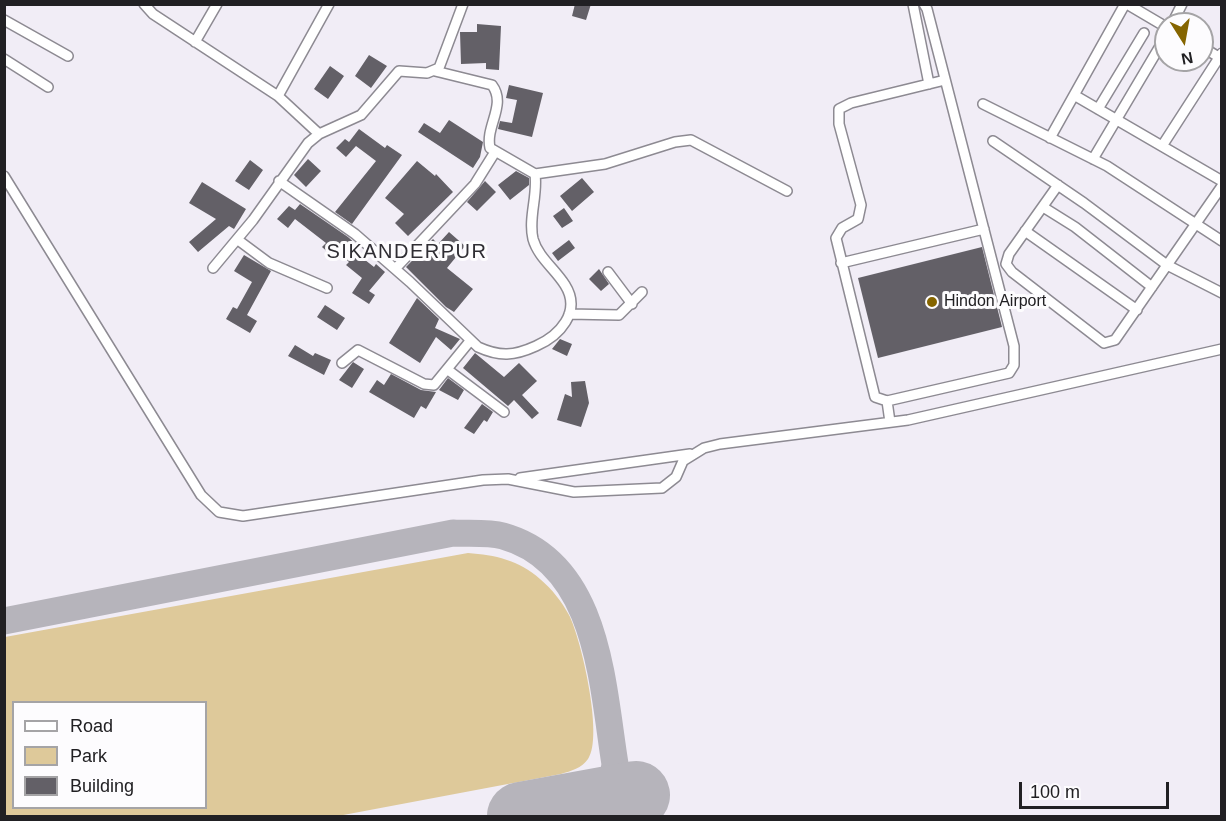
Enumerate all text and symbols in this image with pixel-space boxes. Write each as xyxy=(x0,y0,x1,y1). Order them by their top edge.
north arrow xyxy=(1154,12,1214,72)
text: N xyxy=(1180,49,1194,68)
district label: SIKANDERPUR xyxy=(327,240,487,264)
place label: Hindon Airport xyxy=(944,292,1046,312)
marker: Hindon Airport xyxy=(925,295,939,309)
legend xyxy=(12,701,207,809)
text: Road xyxy=(70,716,113,736)
text: Park xyxy=(70,746,107,766)
scale bar xyxy=(1022,770,1172,808)
text: Building xyxy=(70,776,134,796)
text: 100 m xyxy=(1030,782,1080,802)

